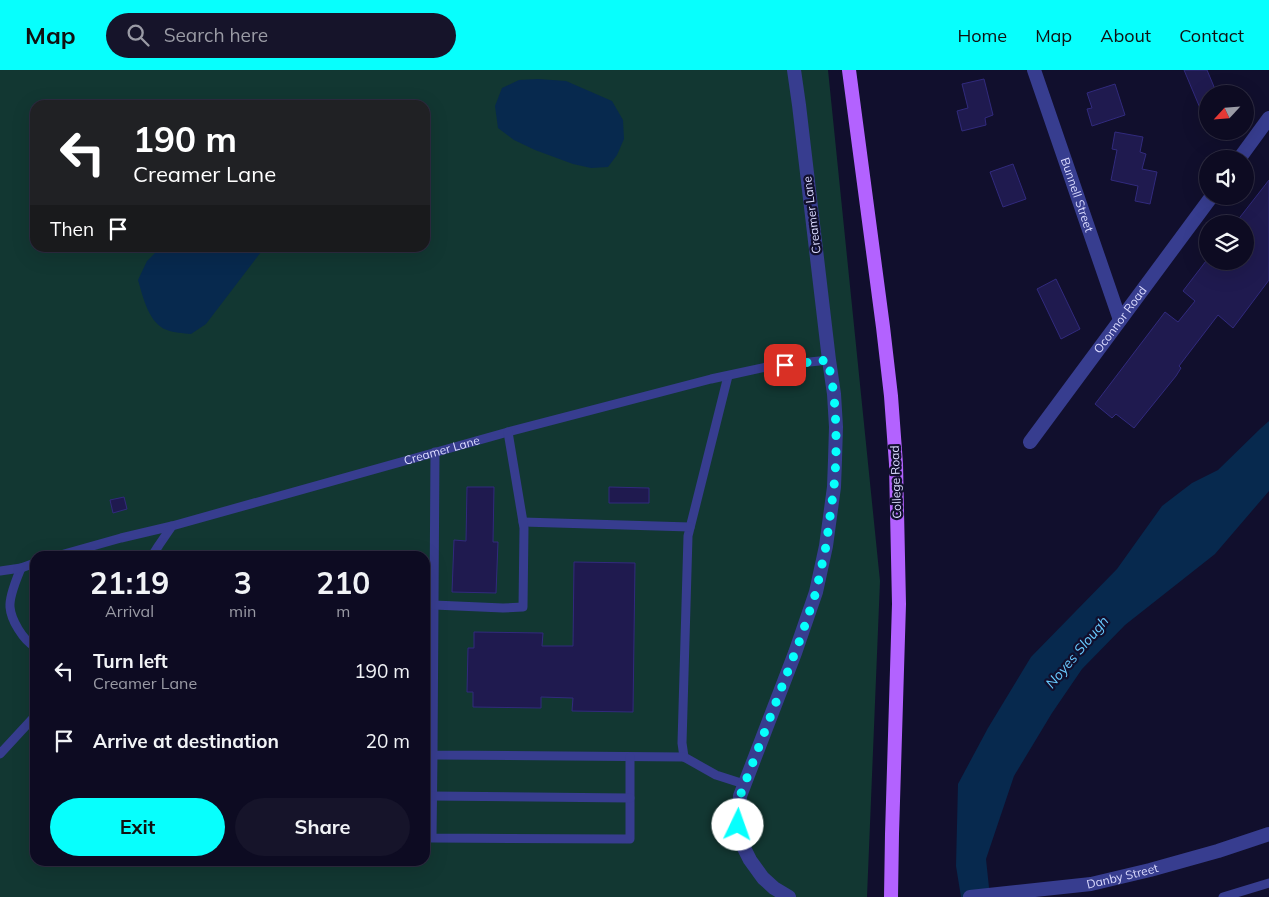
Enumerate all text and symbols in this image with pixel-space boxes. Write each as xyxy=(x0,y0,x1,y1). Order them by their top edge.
search box xyxy=(106,13,456,58)
text: Map xyxy=(25,20,76,50)
icon: search xyxy=(124,21,152,49)
text: Search here xyxy=(164,23,268,47)
text: Home xyxy=(957,24,1007,47)
text: Map xyxy=(1035,24,1072,47)
text: About xyxy=(1100,24,1151,47)
text: Contact xyxy=(1179,24,1244,47)
north arrow xyxy=(1199,85,1254,140)
map controls xyxy=(1199,85,1254,270)
text: 190 m xyxy=(133,117,237,161)
icon: left xyxy=(50,120,115,185)
button: sound xyxy=(1199,150,1254,205)
street label: Bunnell Street xyxy=(1058,155,1097,234)
text: Creamer Lane xyxy=(133,160,276,188)
street label: Creamer Lane xyxy=(799,175,824,255)
icon: arrive xyxy=(104,215,132,243)
button: layers xyxy=(1199,215,1254,270)
text: Then xyxy=(50,217,94,241)
street label: Oconnor Road xyxy=(1090,283,1150,356)
pin xyxy=(764,344,806,386)
icon: arrive xyxy=(771,351,799,379)
street label: Creamer Lane xyxy=(402,432,481,468)
street label: College Road xyxy=(887,445,904,519)
text: 21:19 xyxy=(90,564,169,602)
text: 3 xyxy=(234,564,252,602)
text: 210 xyxy=(316,564,370,602)
text: Arrival xyxy=(105,601,154,621)
text: min xyxy=(229,601,256,621)
text: m xyxy=(336,601,350,621)
water label: Noyes Slough xyxy=(1042,612,1112,692)
text: Turn left xyxy=(93,649,168,673)
icon: left xyxy=(50,657,78,685)
text: 190 m xyxy=(354,659,410,683)
text: Creamer Lane xyxy=(93,673,197,693)
icon: arrive xyxy=(50,727,78,755)
text: Arrive at destination xyxy=(93,729,279,753)
text: 20 m xyxy=(366,729,410,753)
button: Exit xyxy=(50,798,225,856)
button: Share xyxy=(235,798,410,856)
position arrow xyxy=(711,798,763,850)
street label: Danby Street xyxy=(1085,860,1160,892)

